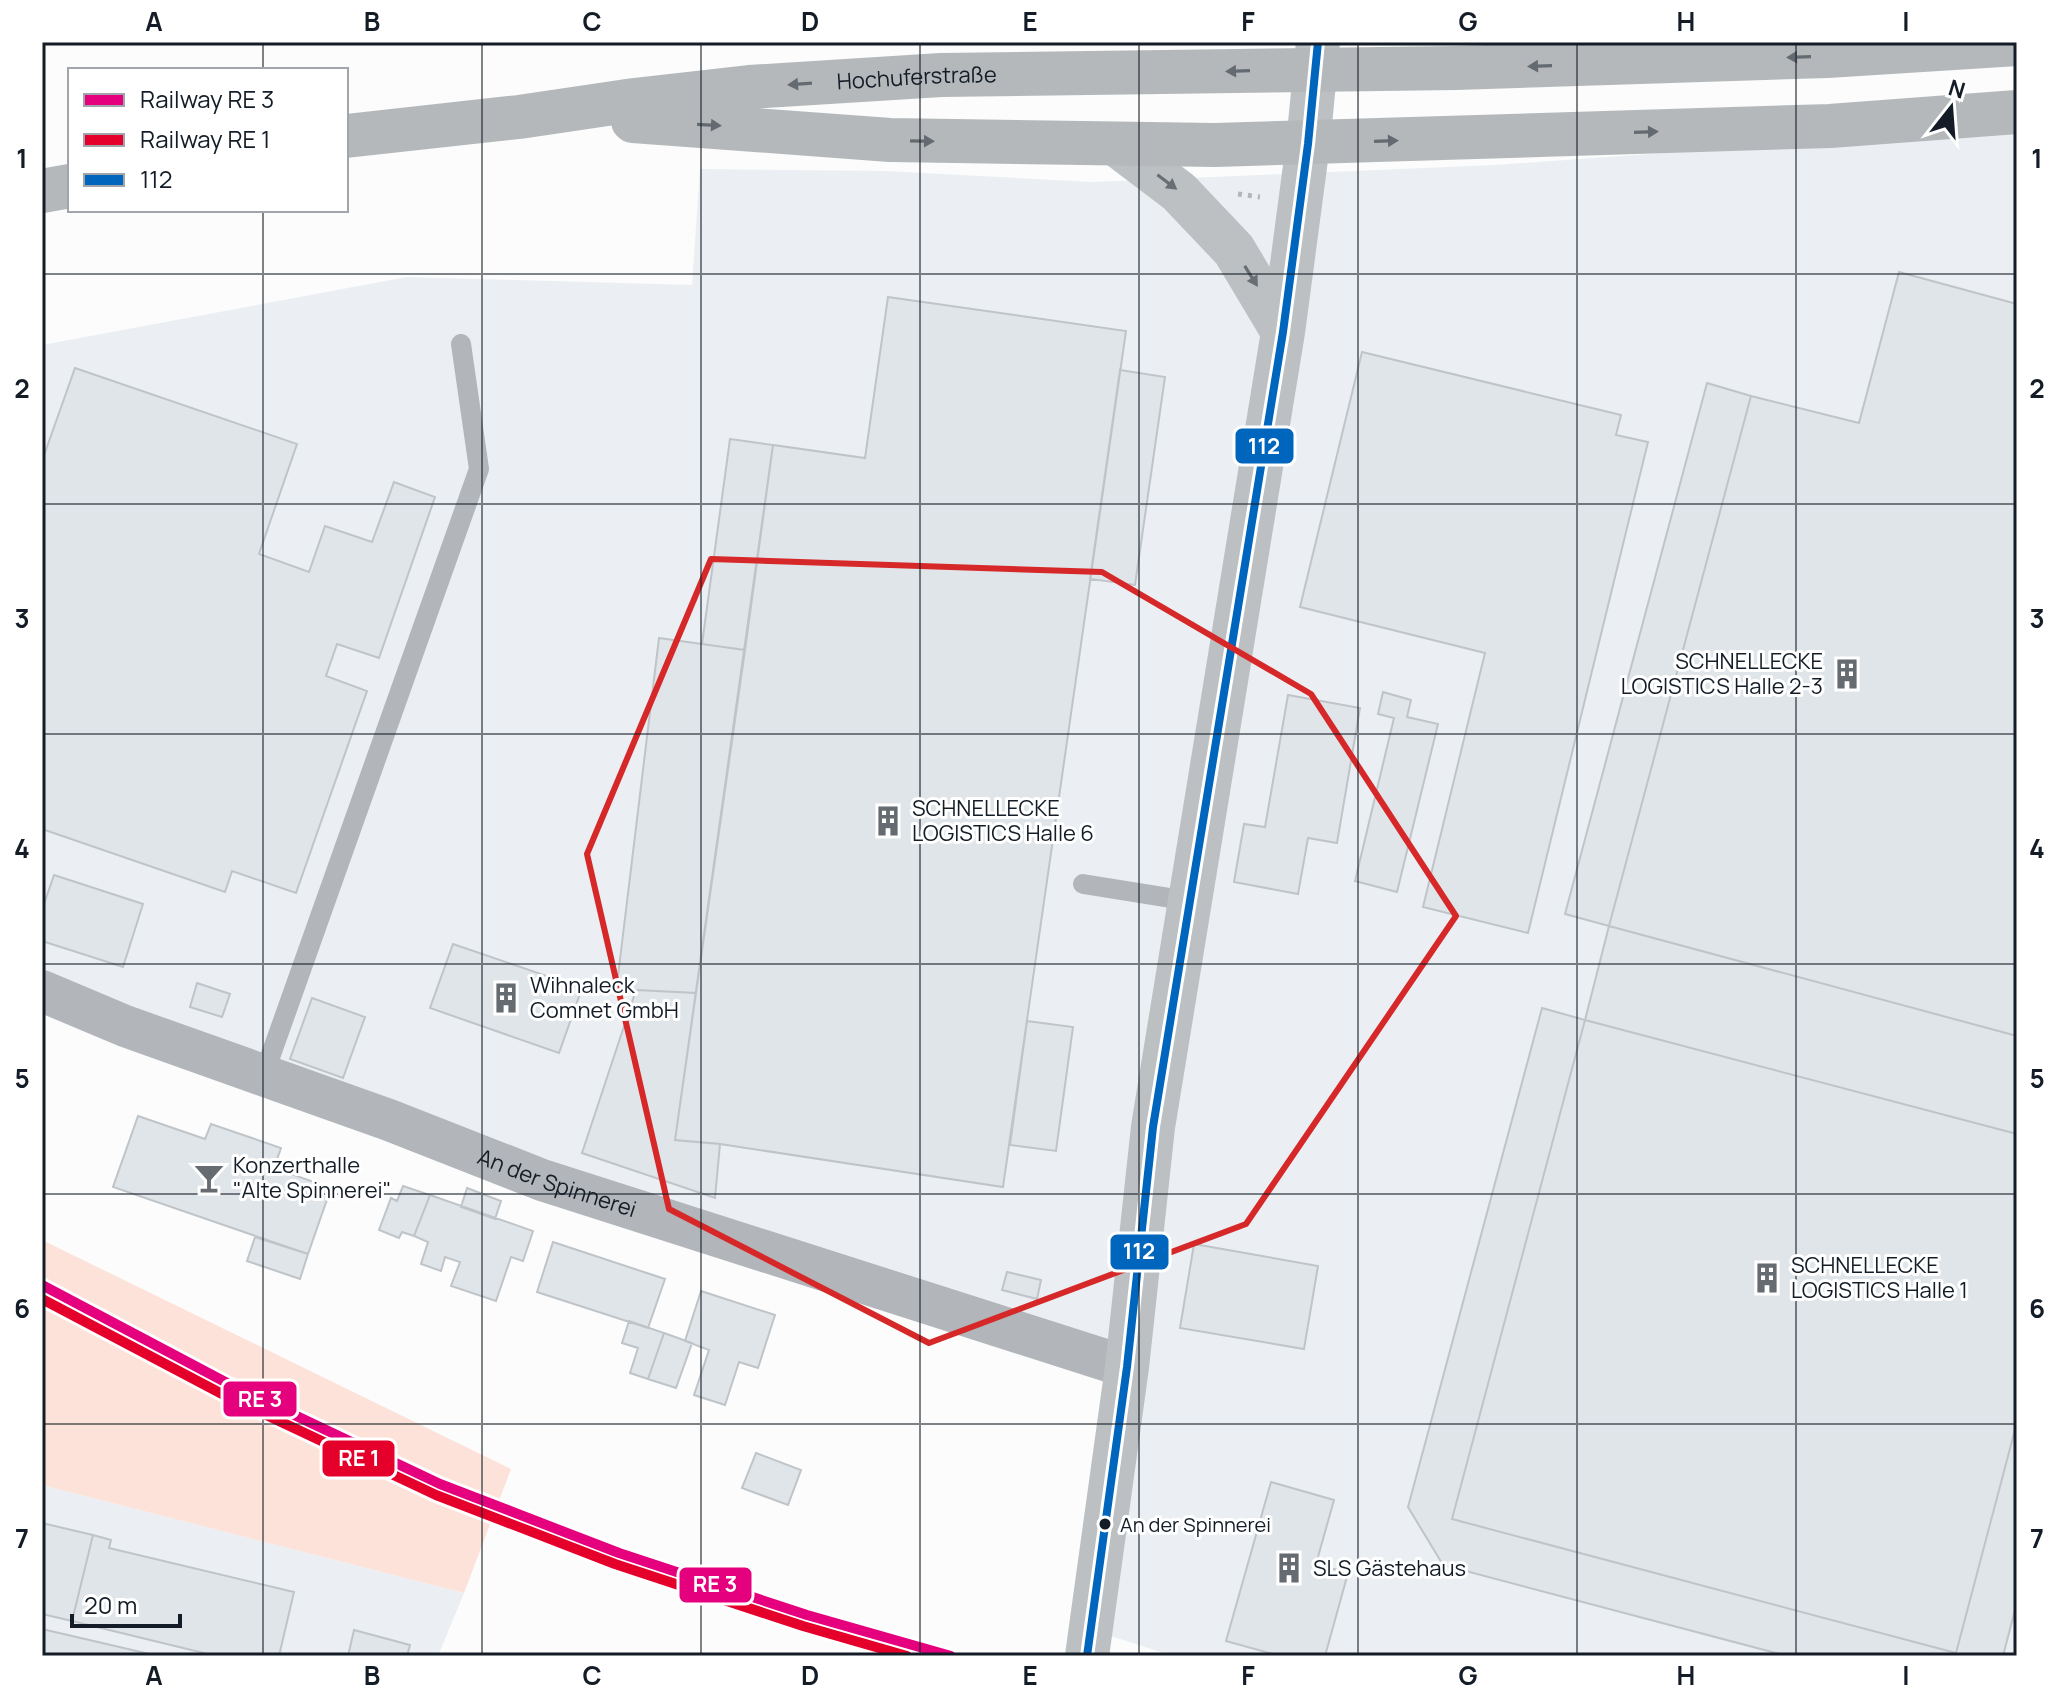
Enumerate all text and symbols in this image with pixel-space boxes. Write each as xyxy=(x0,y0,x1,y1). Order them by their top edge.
text: A xyxy=(145,3,163,39)
text: B xyxy=(364,3,380,39)
text: C xyxy=(582,3,602,39)
text: D xyxy=(801,3,819,39)
text: E xyxy=(1022,3,1038,39)
text: F xyxy=(1241,3,1255,39)
text: G xyxy=(1458,3,1478,39)
text: H xyxy=(1677,3,1695,39)
text: I xyxy=(1902,3,1910,39)
one-way arrow xyxy=(1786,50,1811,63)
street label: Hochuferstraße xyxy=(836,59,997,96)
one-way arrow xyxy=(1527,59,1552,72)
one-way arrow xyxy=(1225,65,1250,78)
legend xyxy=(68,68,348,212)
north arrow xyxy=(1911,68,1991,148)
text: N xyxy=(1945,72,1969,106)
one-way arrow xyxy=(787,78,812,91)
text: Railway RE 3 xyxy=(140,82,274,115)
one-way arrow xyxy=(697,119,722,132)
text: Railway RE 1 xyxy=(140,122,270,155)
one-way arrow xyxy=(1634,126,1659,139)
one-way arrow xyxy=(910,134,935,147)
one-way arrow xyxy=(1374,134,1399,147)
text: 1 xyxy=(16,140,28,176)
text: 1 xyxy=(2031,140,2043,176)
text: 112 xyxy=(140,162,172,195)
one-way arrow xyxy=(1157,174,1177,190)
one-way arrow xyxy=(1243,265,1257,287)
text: 2 xyxy=(14,370,30,406)
text: 2 xyxy=(2029,370,2045,406)
line badge: 112 xyxy=(1234,427,1295,465)
text: 112 xyxy=(1248,431,1280,461)
text: 3 xyxy=(14,600,30,636)
text: 3 xyxy=(2029,600,2045,636)
place label: SCHNELLECKE LOGISTICS Halle 2-3 xyxy=(1621,646,1823,701)
building icon: SCHNELLECKE LOGISTICS Halle 2-3 xyxy=(1830,657,1864,691)
place label: SCHNELLECKE LOGISTICS Halle 6 xyxy=(912,793,1094,848)
building icon: SCHNELLECKE LOGISTICS Halle 6 xyxy=(871,804,905,838)
text: 4 xyxy=(14,830,30,866)
text: 4 xyxy=(2029,830,2045,866)
place label: Wihnaleck Comnet GmbH xyxy=(530,970,679,1025)
building icon: Wihnaleck Comnet GmbH xyxy=(489,981,523,1015)
text: 5 xyxy=(14,1060,30,1096)
text: 5 xyxy=(2029,1060,2045,1096)
street label: An der Spinnerei xyxy=(474,1141,640,1224)
place label: Konzerthalle "Alte Spinnerei" xyxy=(233,1150,391,1205)
bar icon: Konzerthalle "Alte Spinnerei" xyxy=(192,1161,226,1195)
line badge: 112 xyxy=(1109,1233,1170,1271)
text: 112 xyxy=(1123,1236,1155,1266)
place label: SCHNELLECKE LOGISTICS Halle 1 xyxy=(1791,1250,1968,1305)
building icon: SCHNELLECKE LOGISTICS Halle 1 xyxy=(1750,1261,1784,1295)
text: 6 xyxy=(14,1290,30,1326)
text: 6 xyxy=(2029,1290,2045,1326)
line badge: RE 3 xyxy=(222,1380,298,1418)
text: RE 3 xyxy=(238,1384,282,1414)
line badge: RE 1 xyxy=(321,1439,396,1478)
text: RE 1 xyxy=(338,1443,380,1473)
place label: An der Spinnerei xyxy=(1120,1511,1271,1538)
marker: An der Spinnerei xyxy=(1097,1516,1113,1532)
text: 7 xyxy=(15,1520,29,1556)
text: 7 xyxy=(2030,1520,2044,1556)
building icon: SLS Gästehaus xyxy=(1272,1551,1306,1585)
place label: SLS Gästehaus xyxy=(1313,1553,1466,1583)
line badge: RE 3 xyxy=(678,1566,753,1604)
text: RE 3 xyxy=(693,1569,737,1599)
scale bar xyxy=(72,1578,180,1628)
text: 20 m xyxy=(84,1588,137,1621)
text: A xyxy=(145,1657,163,1693)
text: B xyxy=(364,1657,380,1693)
text: C xyxy=(582,1657,602,1693)
text: D xyxy=(801,1657,819,1693)
text: E xyxy=(1022,1657,1038,1693)
text: F xyxy=(1241,1657,1255,1693)
text: G xyxy=(1458,1657,1478,1693)
text: H xyxy=(1677,1657,1695,1693)
text: I xyxy=(1902,1657,1910,1693)

